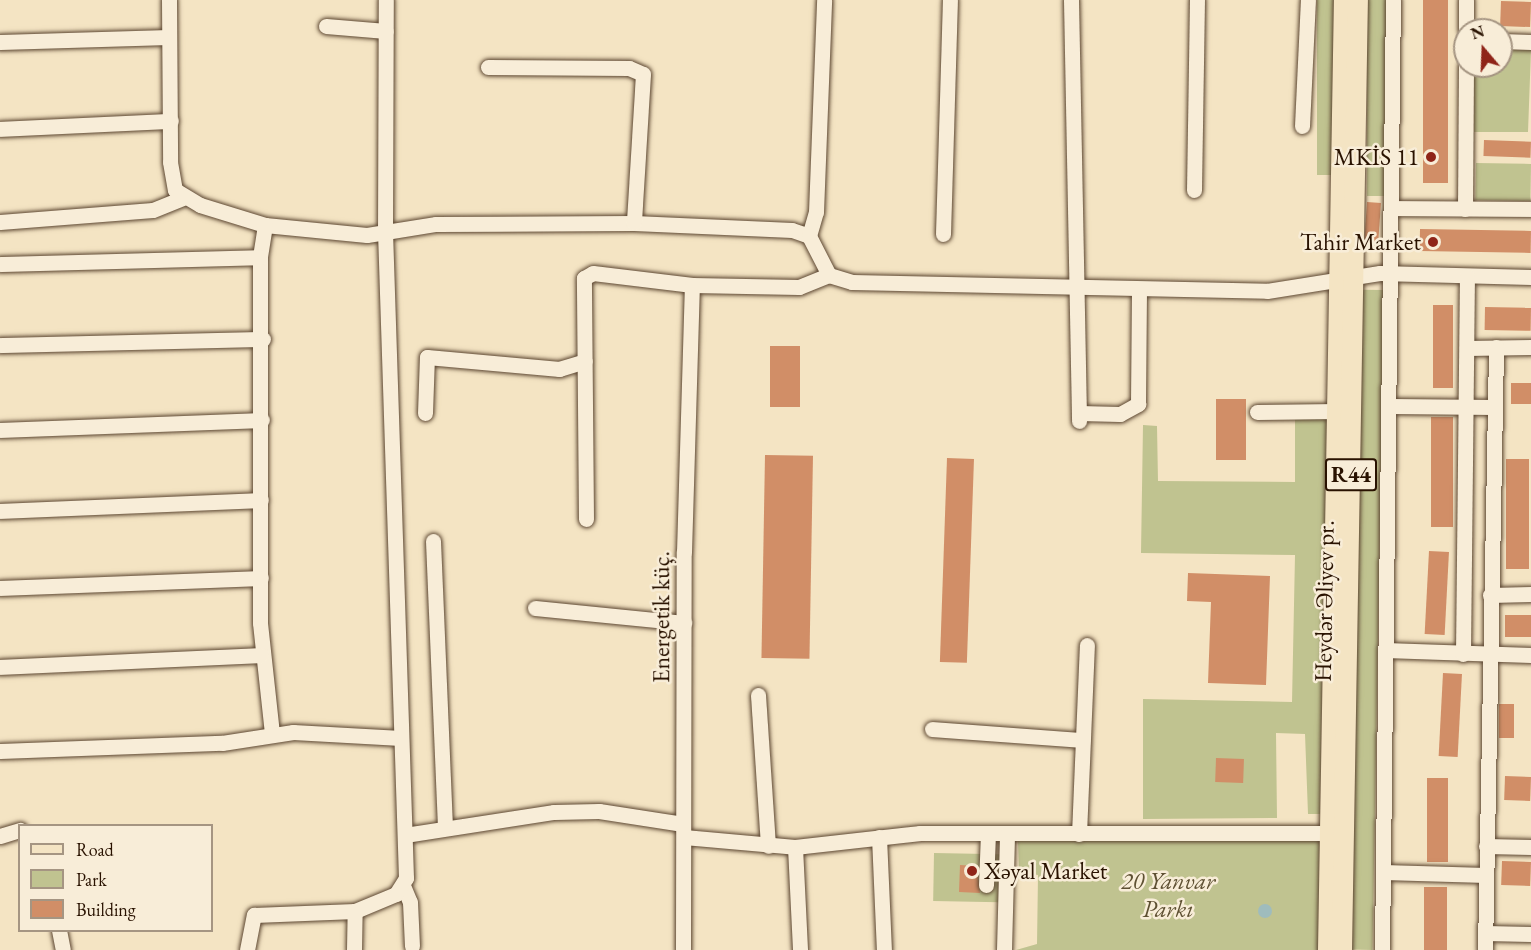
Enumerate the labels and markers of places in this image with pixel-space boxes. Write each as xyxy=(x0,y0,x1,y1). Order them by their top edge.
place label: MKİS 11 xyxy=(1334,143,1419,171)
marker: MKİS 11 xyxy=(1424,150,1438,164)
place label: Tahir Market xyxy=(1300,228,1421,256)
marker: Tahir Market xyxy=(1426,235,1440,249)
place label: Xəyal Market xyxy=(984,857,1107,885)
marker: Xəyal Market xyxy=(965,864,979,878)

